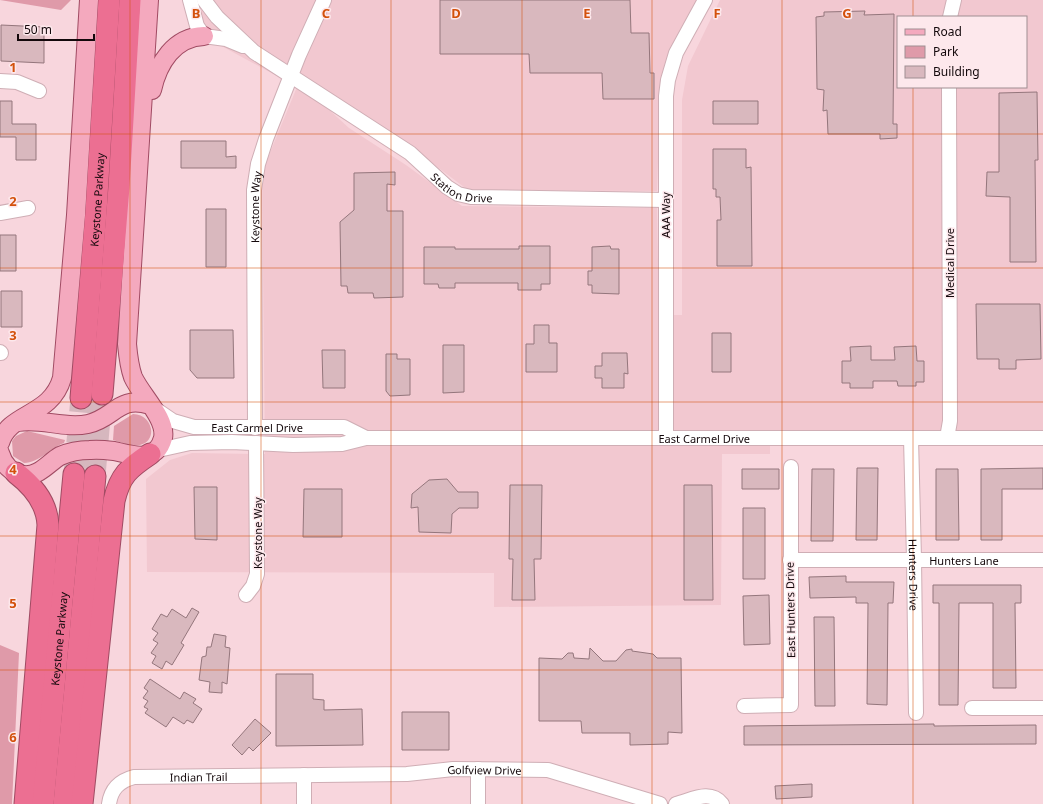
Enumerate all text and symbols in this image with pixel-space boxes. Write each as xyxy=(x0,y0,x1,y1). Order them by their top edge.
text: B xyxy=(192,4,200,22)
text: C xyxy=(322,4,330,22)
text: D xyxy=(451,4,461,22)
text: E xyxy=(583,4,591,22)
text: F xyxy=(713,4,721,22)
text: G xyxy=(842,4,852,22)
scale bar xyxy=(18,16,94,42)
legend xyxy=(897,16,1027,88)
text: 50 m xyxy=(24,21,52,38)
text: Road xyxy=(933,23,962,40)
text: Park xyxy=(933,43,959,60)
text: 1 xyxy=(9,58,17,76)
text: Building xyxy=(933,63,980,80)
street label: Keystone Parkway xyxy=(86,152,107,247)
street label: Station Drive xyxy=(428,169,493,205)
street label: Keystone Way xyxy=(246,170,264,243)
text: 2 xyxy=(9,192,17,210)
street label: AAA Way xyxy=(658,192,673,238)
street label: Medical Drive xyxy=(942,228,957,298)
text: 3 xyxy=(9,326,17,344)
street label: East Carmel Drive xyxy=(211,420,303,435)
street label: East Carmel Drive xyxy=(658,431,750,446)
text: 4 xyxy=(9,460,17,478)
street label: Keystone Way xyxy=(250,497,265,569)
street label: Hunters Drive xyxy=(906,539,922,611)
street label: Hunters Lane xyxy=(929,553,999,568)
street label: East Hunters Drive xyxy=(782,562,798,658)
street label: Keystone Parkway xyxy=(47,591,70,686)
text: 5 xyxy=(9,594,17,612)
text: 6 xyxy=(9,728,17,746)
street label: Golfview Drive xyxy=(446,761,522,777)
street label: Indian Trail xyxy=(170,768,228,784)

